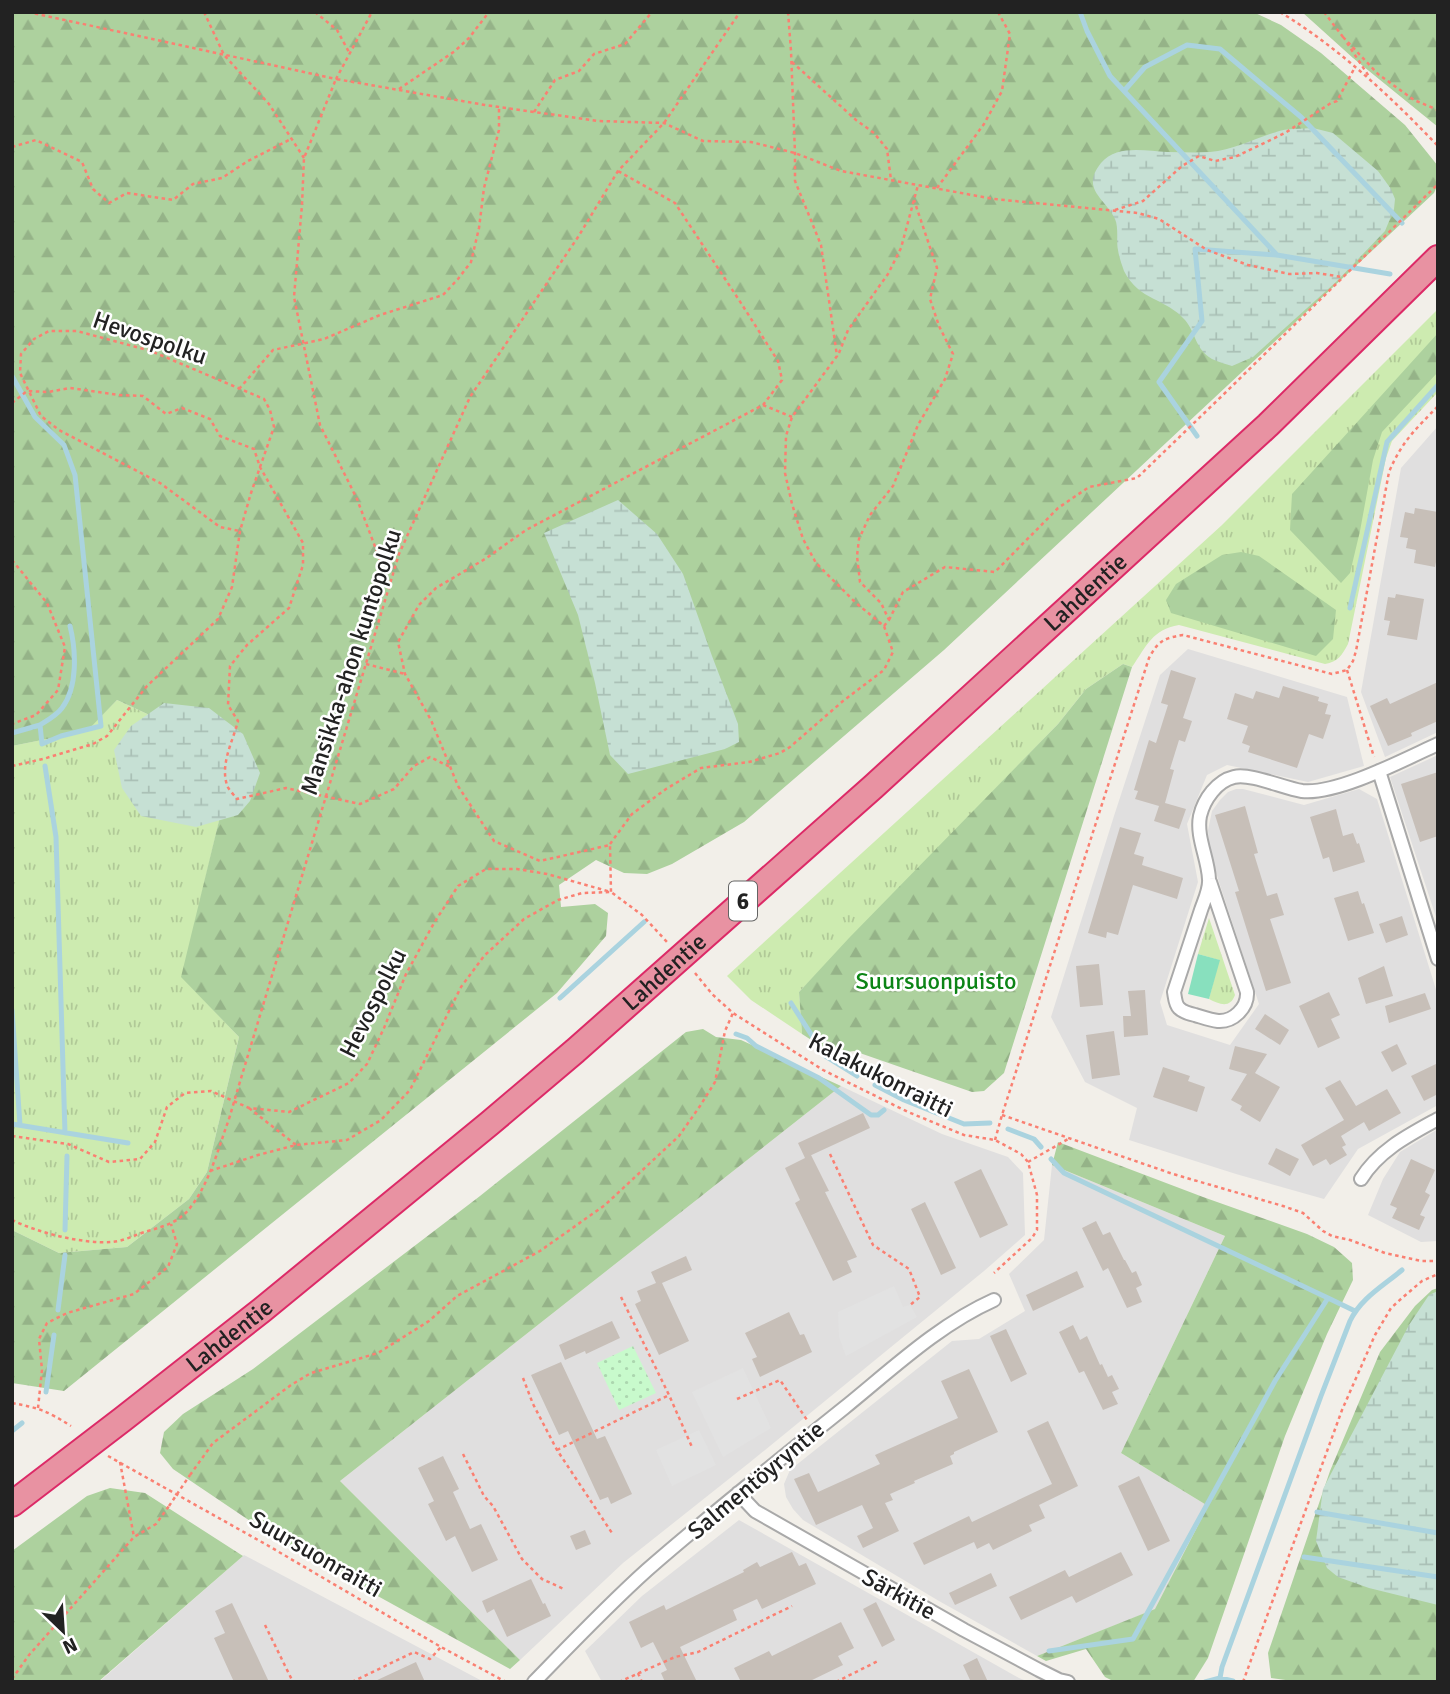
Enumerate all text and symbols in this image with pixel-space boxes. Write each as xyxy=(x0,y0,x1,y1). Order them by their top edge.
street label: Hevospolku xyxy=(89,305,211,371)
street label: Mansikka-ahon kuntopolku xyxy=(294,525,408,799)
street label: Lahdentie xyxy=(1038,547,1133,638)
road number: 6 xyxy=(729,882,757,920)
street label: Lahdentie xyxy=(616,927,713,1017)
street label: Hevospolku xyxy=(333,943,413,1063)
park label: Suursuonpuisto xyxy=(856,966,1017,996)
street label: Kalakukonraitti xyxy=(804,1026,958,1124)
street label: Lahdentie xyxy=(180,1292,279,1379)
street label: Salmentöyryntie xyxy=(682,1414,830,1546)
street label: Suursuonraitti xyxy=(244,1504,388,1604)
street label: Särkitie xyxy=(857,1562,941,1626)
north arrow xyxy=(28,1596,98,1666)
text: N xyxy=(59,1632,81,1659)

